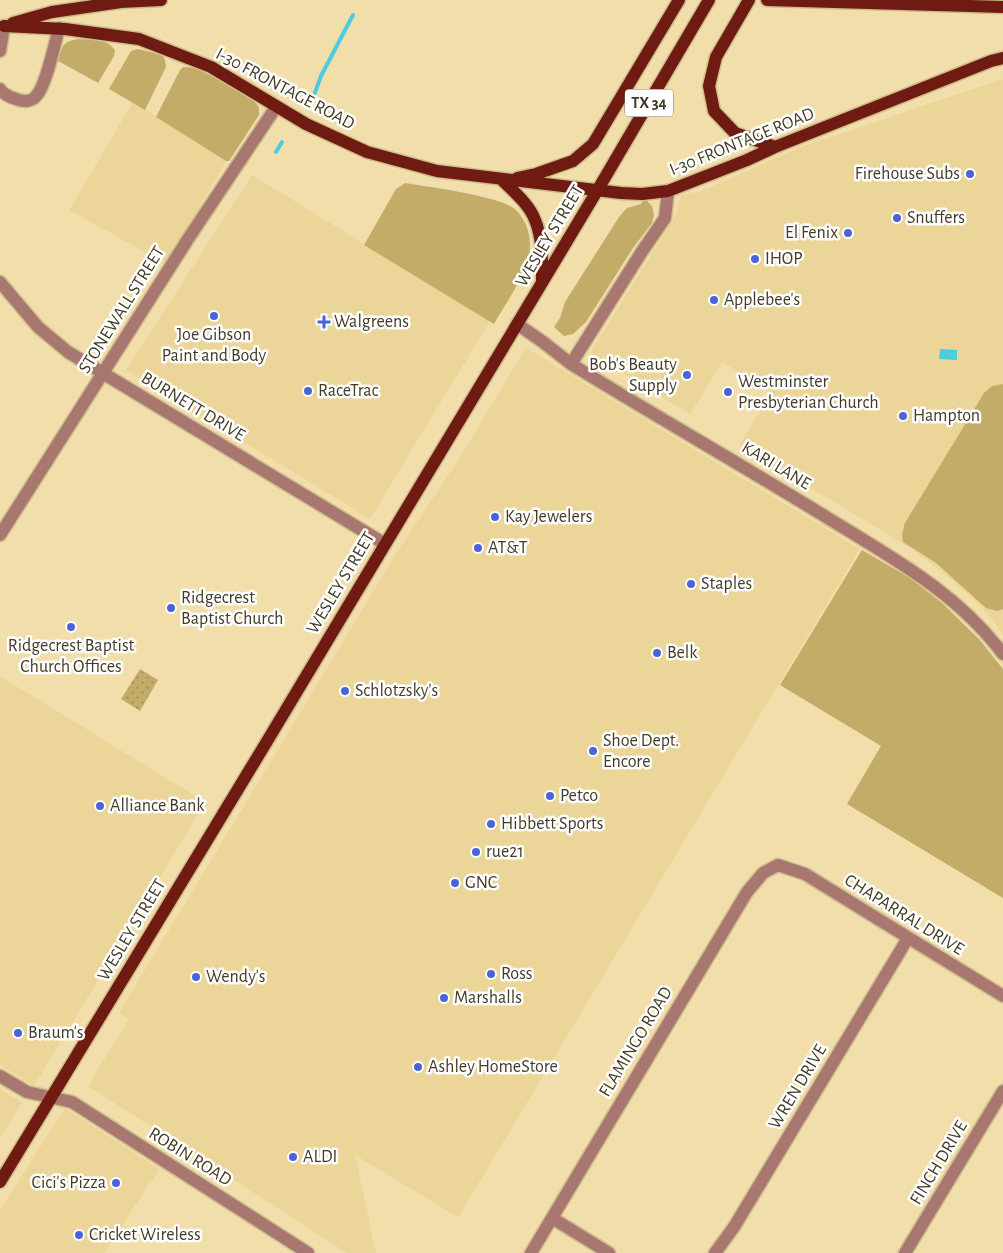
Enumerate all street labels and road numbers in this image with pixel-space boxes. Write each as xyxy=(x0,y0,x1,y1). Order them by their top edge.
street label: I-30 FRONTAGE ROAD xyxy=(213,45,357,133)
road number: TX 34 xyxy=(625,90,673,116)
street label: I-30 FRONTAGE ROAD xyxy=(667,105,817,179)
street label: WESLEY STREET xyxy=(513,182,587,290)
street label: STONEWALL STREET xyxy=(76,243,168,377)
street label: BURNETT DRIVE xyxy=(138,369,248,445)
street label: KARI LANE xyxy=(738,438,814,494)
street label: WESLEY STREET xyxy=(304,529,378,637)
street label: CHAPARRAL DRIVE xyxy=(841,871,967,959)
street label: WESLEY STREET xyxy=(95,876,169,984)
street label: FLAMINGO ROAD xyxy=(596,984,676,1100)
street label: WREN DRIVE xyxy=(766,1041,830,1132)
street label: FINCH DRIVE xyxy=(907,1118,971,1208)
street label: ROBIN ROAD xyxy=(145,1124,235,1190)

